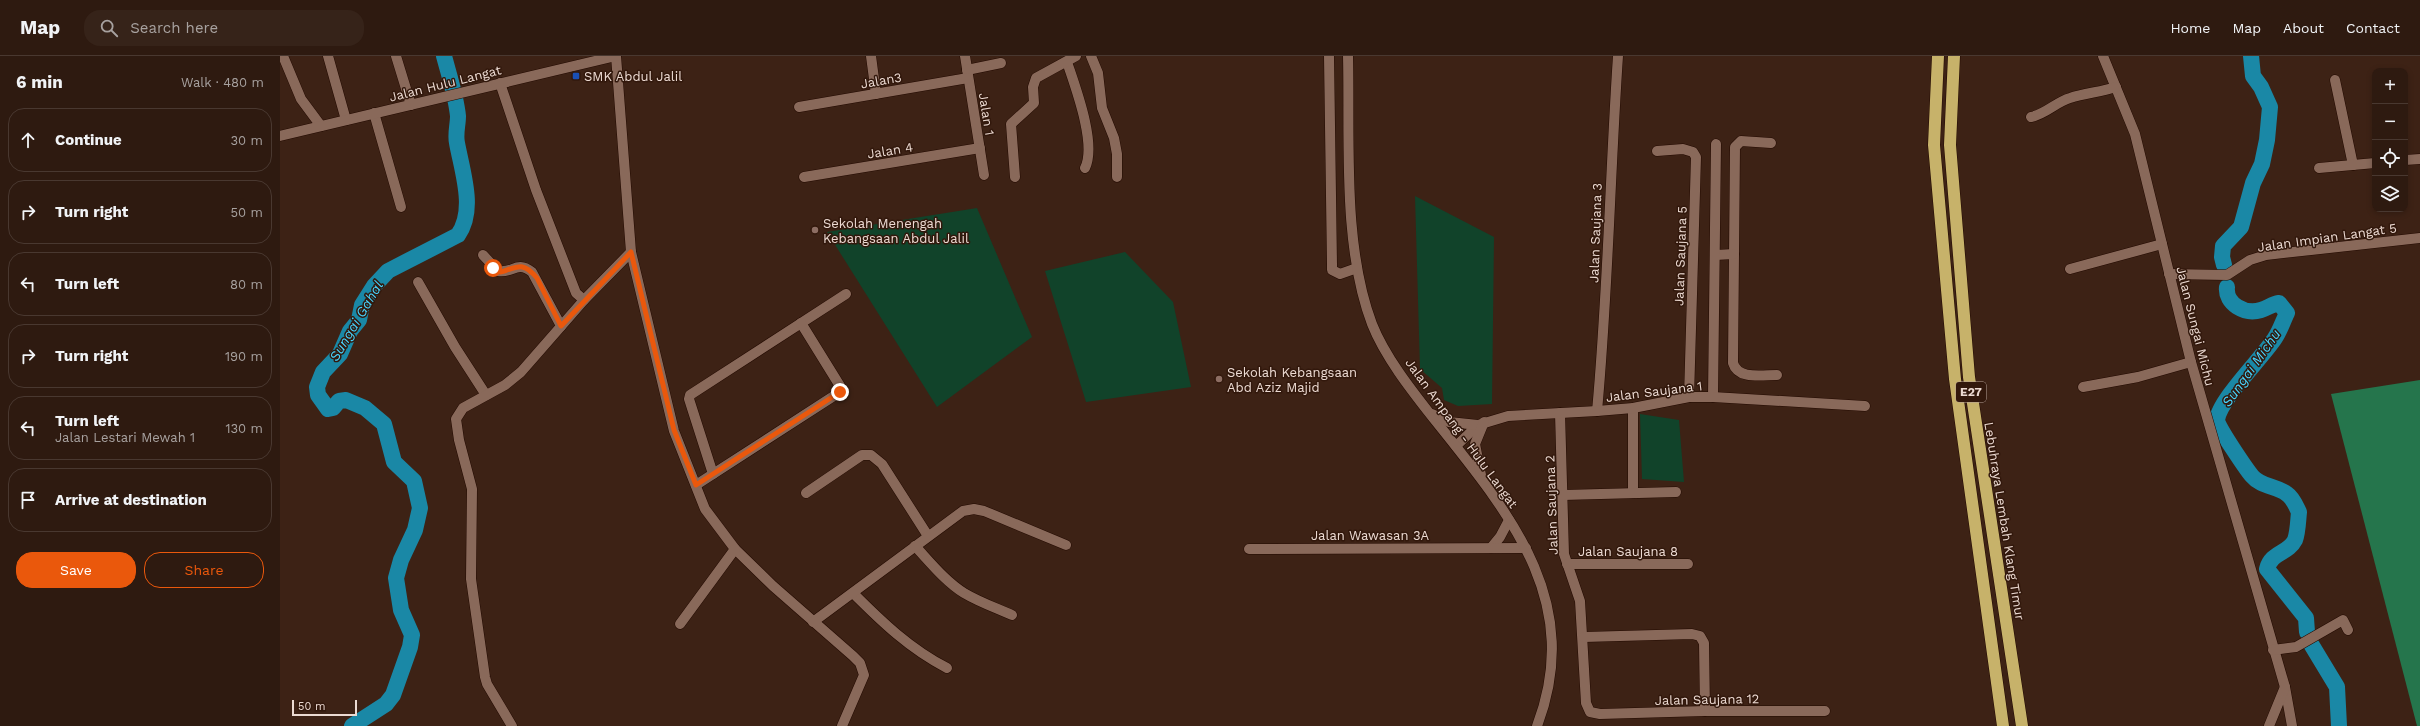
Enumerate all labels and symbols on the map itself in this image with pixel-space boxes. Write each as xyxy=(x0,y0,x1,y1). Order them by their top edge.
street label: Jalan Hulu Langat xyxy=(388,62,503,105)
place label: SMK Abdul Jalil xyxy=(584,69,682,84)
street label: Jalan3 xyxy=(859,70,903,91)
marker: SMK Abdul Jalil xyxy=(571,71,581,81)
street label: Jalan 1 xyxy=(976,92,997,137)
street label: Jalan 4 xyxy=(866,139,914,162)
street label: Jalan Saujana 3 xyxy=(1586,183,1605,283)
street label: Jalan Saujana 5 xyxy=(1671,206,1690,306)
place label: Sekolah Menengah Kebangsaan Abdul Jalil xyxy=(823,216,969,246)
street label: Jalan Impian Langat 5 xyxy=(2256,220,2398,255)
marker: Sekolah Menengah Kebangsaan Abdul Jalil xyxy=(810,225,820,235)
route start xyxy=(484,259,502,277)
street label: Jalan Sungai Michu xyxy=(2173,265,2218,387)
water label: Sungai Gahal xyxy=(326,278,386,364)
water label: Sungai Michu xyxy=(2218,326,2284,410)
street label: Jalan Ampang - Hulu Langat xyxy=(1402,356,1521,511)
place label: Sekolah Kebangsaan Abd Aziz Majid xyxy=(1227,365,1357,395)
marker: Sekolah Kebangsaan Abd Aziz Majid xyxy=(1214,374,1224,384)
street label: Jalan Saujana 1 xyxy=(1605,378,1703,405)
road number: E27 xyxy=(1956,382,1986,402)
route end xyxy=(831,383,849,401)
street label: Lebuhraya Lembah Klang Timur xyxy=(1981,421,2028,621)
street label: Jalan Saujana 2 xyxy=(1542,455,1561,555)
street label: Jalan Wawasan 3A xyxy=(1311,528,1429,543)
street label: Jalan Saujana 8 xyxy=(1578,544,1678,559)
street label: Jalan Saujana 12 xyxy=(1655,691,1759,708)
scale bar xyxy=(292,698,357,717)

